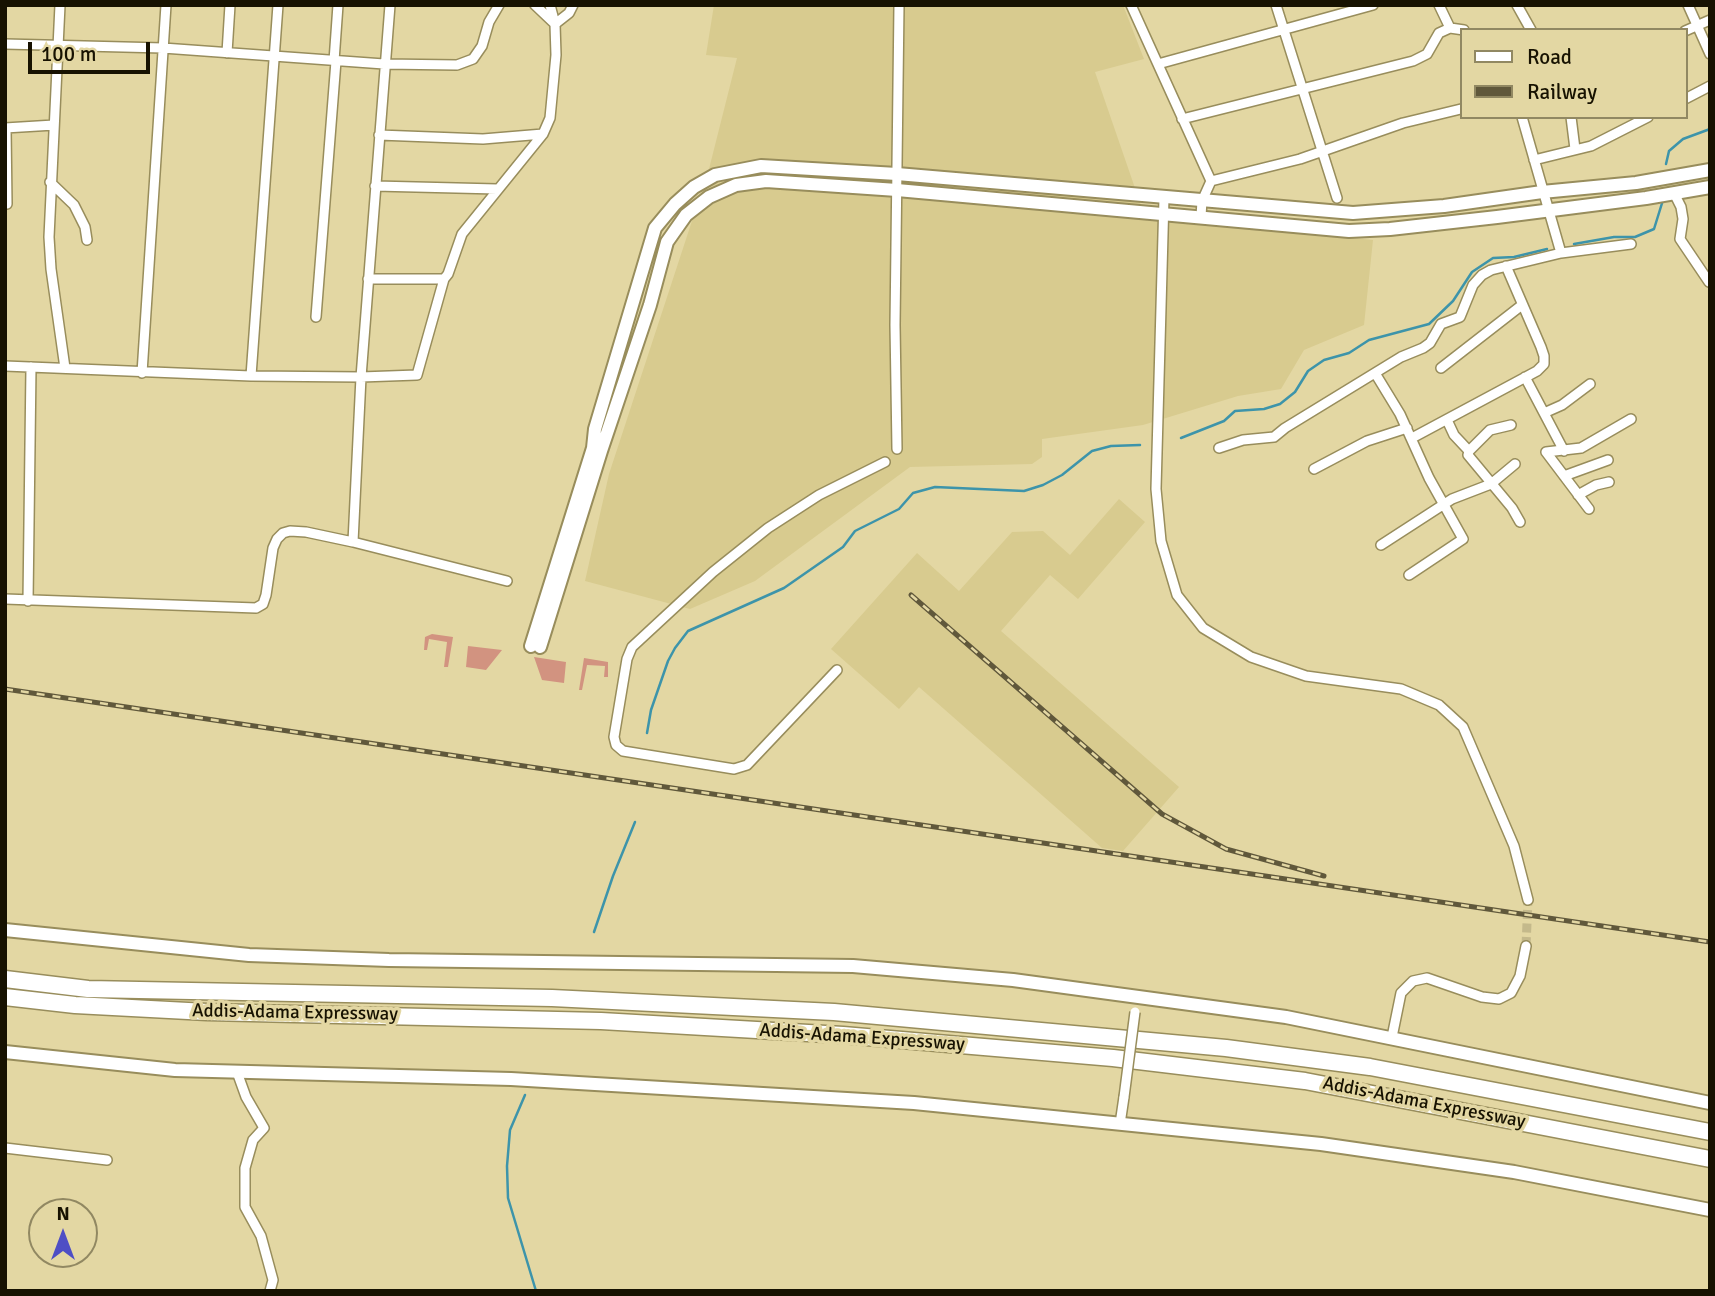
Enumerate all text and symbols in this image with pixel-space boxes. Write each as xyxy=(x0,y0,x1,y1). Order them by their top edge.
scale bar xyxy=(32,28,154,72)
legend xyxy=(1460,28,1687,119)
text: 100 m xyxy=(41,41,96,67)
text: Road xyxy=(1527,44,1572,70)
text: Railway xyxy=(1527,79,1597,105)
street label: Addis-Adama Expressway xyxy=(192,1000,398,1026)
street label: Addis-Adama Expressway xyxy=(758,1019,966,1057)
street label: Addis-Adama Expressway xyxy=(1321,1072,1527,1134)
north arrow xyxy=(28,1198,98,1268)
text: N xyxy=(56,1202,70,1226)

